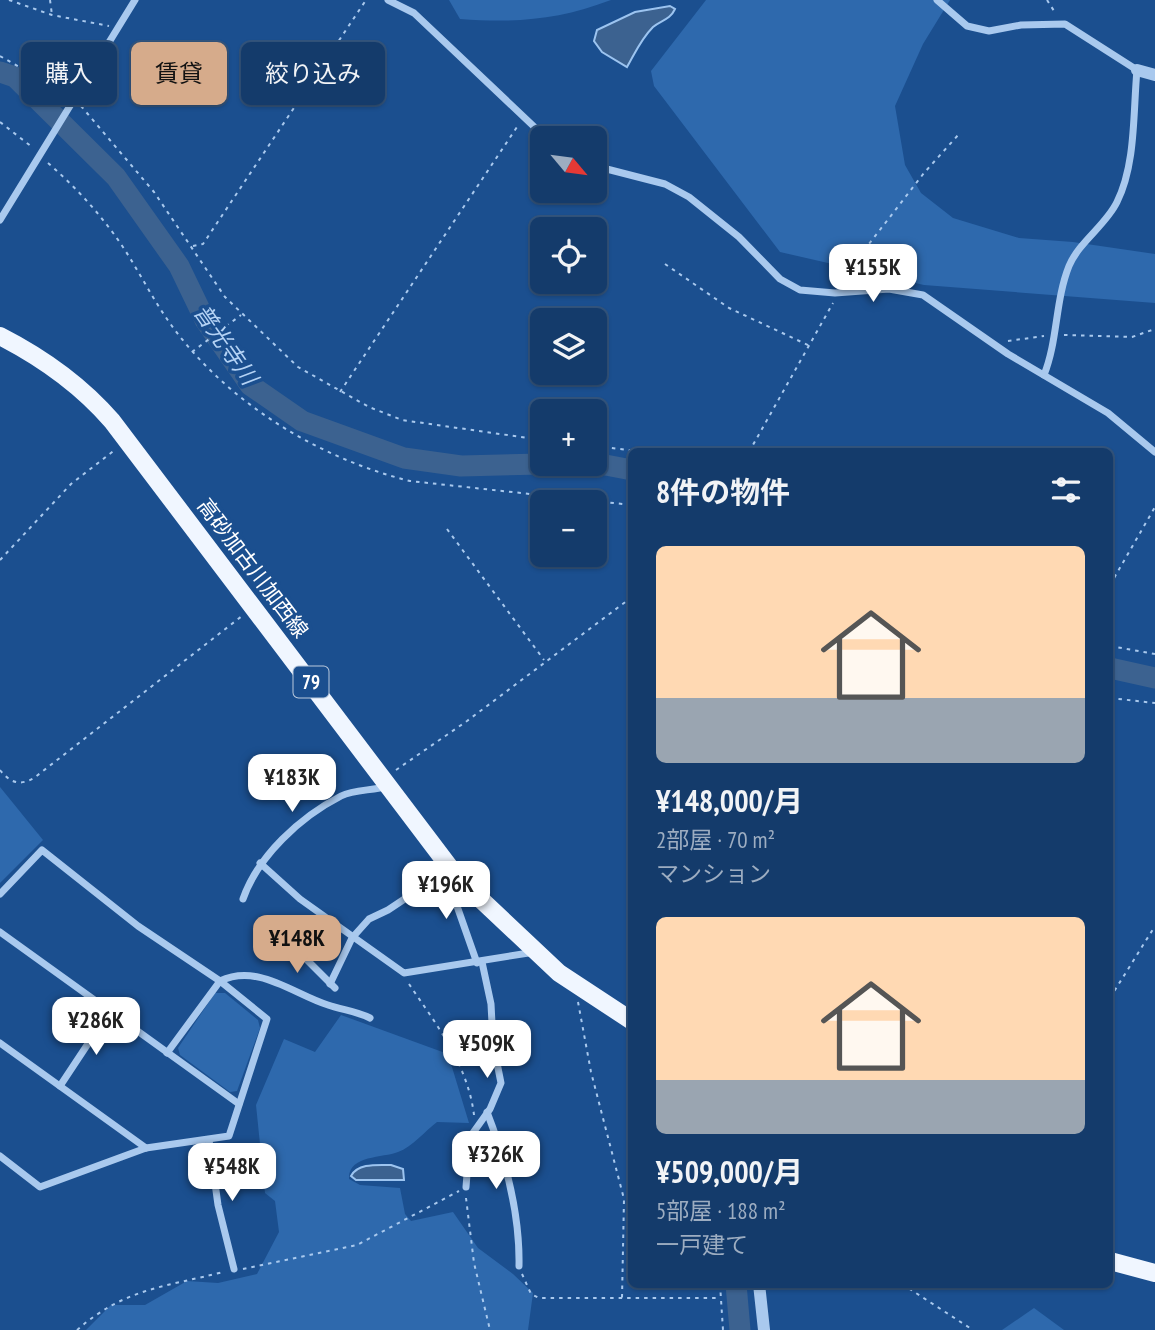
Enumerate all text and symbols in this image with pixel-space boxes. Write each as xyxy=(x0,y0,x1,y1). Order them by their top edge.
chip: 購入 xyxy=(21,42,117,105)
chip: 賃貸 xyxy=(131,42,227,105)
chip: 絞り込み xyxy=(241,42,385,105)
north arrow xyxy=(530,126,607,203)
map controls xyxy=(530,126,607,567)
button: locate xyxy=(530,217,607,294)
pin: ¥155K xyxy=(824,244,922,304)
text: ¥155K xyxy=(845,252,901,281)
water label: 普光寺川 xyxy=(188,298,266,392)
button: layers xyxy=(530,308,607,385)
button: + xyxy=(530,399,607,476)
icon: filters xyxy=(1047,471,1085,509)
text: 8件の物件 xyxy=(656,472,790,511)
button: − xyxy=(530,490,607,567)
street label: 高砂加古川加西線 xyxy=(192,493,314,643)
icon: home xyxy=(808,592,934,718)
road number: 79 xyxy=(294,666,328,698)
pin: ¥183K xyxy=(243,754,341,814)
text: ¥183K xyxy=(264,762,320,791)
text: ¥148,000/月 xyxy=(656,781,803,820)
text: 2部屋 · 70 m² xyxy=(656,825,775,854)
text: マンション xyxy=(656,859,771,888)
pin: ¥196K xyxy=(397,862,495,921)
text: ¥196K xyxy=(418,869,474,898)
pin: ¥148K xyxy=(248,916,346,975)
text: ¥148K xyxy=(269,923,325,952)
icon: home xyxy=(808,963,934,1089)
pin: ¥286K xyxy=(47,998,145,1057)
text: ¥286K xyxy=(68,1005,124,1034)
pin: ¥509K xyxy=(438,1020,536,1080)
text: ¥509K xyxy=(459,1028,515,1057)
pin: ¥326K xyxy=(447,1132,545,1191)
text: ¥326K xyxy=(468,1139,524,1168)
pin: ¥548K xyxy=(183,1144,281,1203)
text: ¥548K xyxy=(204,1151,260,1180)
text: ¥509,000/月 xyxy=(656,1152,803,1191)
text: 5部屋 · 188 m² xyxy=(656,1196,786,1225)
text: 一戸建て xyxy=(656,1230,748,1259)

